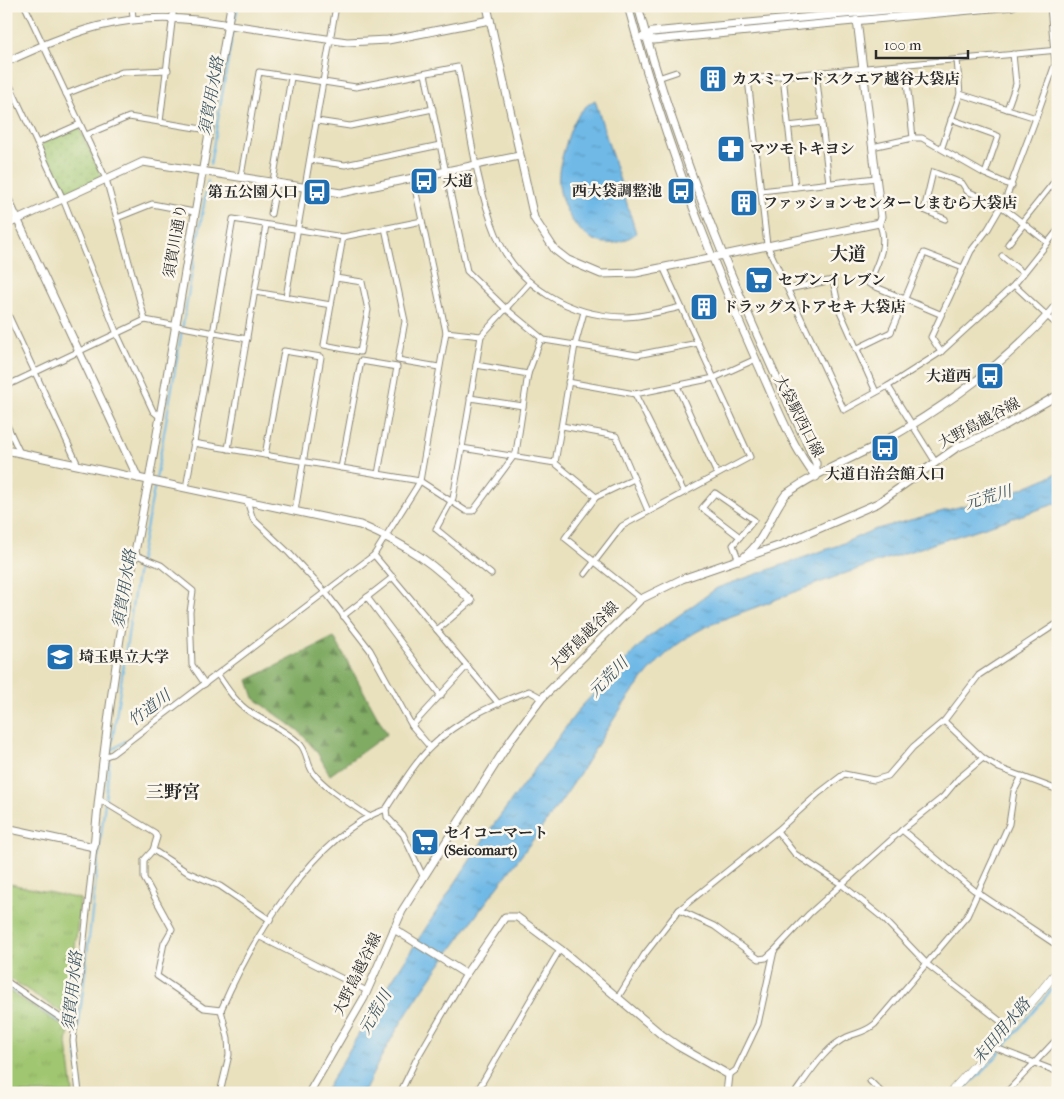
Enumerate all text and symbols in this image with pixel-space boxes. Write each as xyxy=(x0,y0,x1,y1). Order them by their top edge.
scale bar xyxy=(876,28,969,60)
text: 100 m xyxy=(884,36,922,54)
water label: 須賀用水路 xyxy=(195,54,227,137)
building icon: カスミ フードスクエア越谷大袋店 xyxy=(698,64,728,94)
place label: カスミ フードスクエア越谷大袋店 xyxy=(732,70,959,88)
pharmacy icon: マツモトキヨシ xyxy=(716,134,746,164)
place label: マツモトキヨシ xyxy=(750,140,855,158)
bus stop icon: 大道 xyxy=(409,166,439,196)
place label: 大道 xyxy=(443,172,473,190)
bus stop icon: 西大袋調整池 xyxy=(666,176,696,206)
bus stop icon: 第五公園入口 xyxy=(302,177,332,207)
place label: 西大袋調整池 xyxy=(572,182,662,200)
place label: 第五公園入口 xyxy=(208,183,298,201)
building icon: ファッションセンターしまむら大袋店 xyxy=(729,188,759,218)
place label: ファッションセンターしまむら大袋店 xyxy=(763,194,1017,212)
street label: 須賀川通り xyxy=(160,202,190,280)
district label: 大道 xyxy=(830,244,866,265)
supermarket icon: セブン-イレブン xyxy=(744,265,774,295)
place label: セブン-イレブン xyxy=(778,271,886,289)
building icon: ドラッグストアセキ 大袋店 xyxy=(689,292,719,322)
place label: ドラッグストアセキ 大袋店 xyxy=(723,298,905,316)
bus stop icon: 大道西 xyxy=(975,361,1005,391)
place label: 大道西 xyxy=(926,367,971,385)
street label: 大袋駅西口線 xyxy=(771,372,827,460)
street label: 大野島越谷線 xyxy=(935,394,1023,452)
bus stop icon: 大道自治会館入口 xyxy=(870,433,900,463)
place label: 大道自治会館入口 xyxy=(825,465,945,483)
water label: 元荒川 xyxy=(962,481,1016,513)
water label: 須賀用水路 xyxy=(108,547,140,630)
street label: 大野島越谷線 xyxy=(546,598,622,674)
school or university icon: 埼玉県立大学 xyxy=(45,642,75,672)
place label: 埼玉県立大学 xyxy=(79,648,169,666)
water label: 元荒川 xyxy=(584,652,633,701)
water label: 竹道川 xyxy=(124,685,175,730)
district label: 三野宮 xyxy=(146,782,200,803)
place label: セイコーマート (Seicomart) xyxy=(444,824,548,859)
supermarket icon: セイコーマート (Seicomart) xyxy=(410,827,440,857)
street label: 大野島越谷線 xyxy=(329,930,385,1018)
water label: 須賀用水路 xyxy=(58,949,86,1032)
water label: 元荒川 xyxy=(355,985,396,1038)
water label: 末田用水路 xyxy=(968,993,1035,1068)

